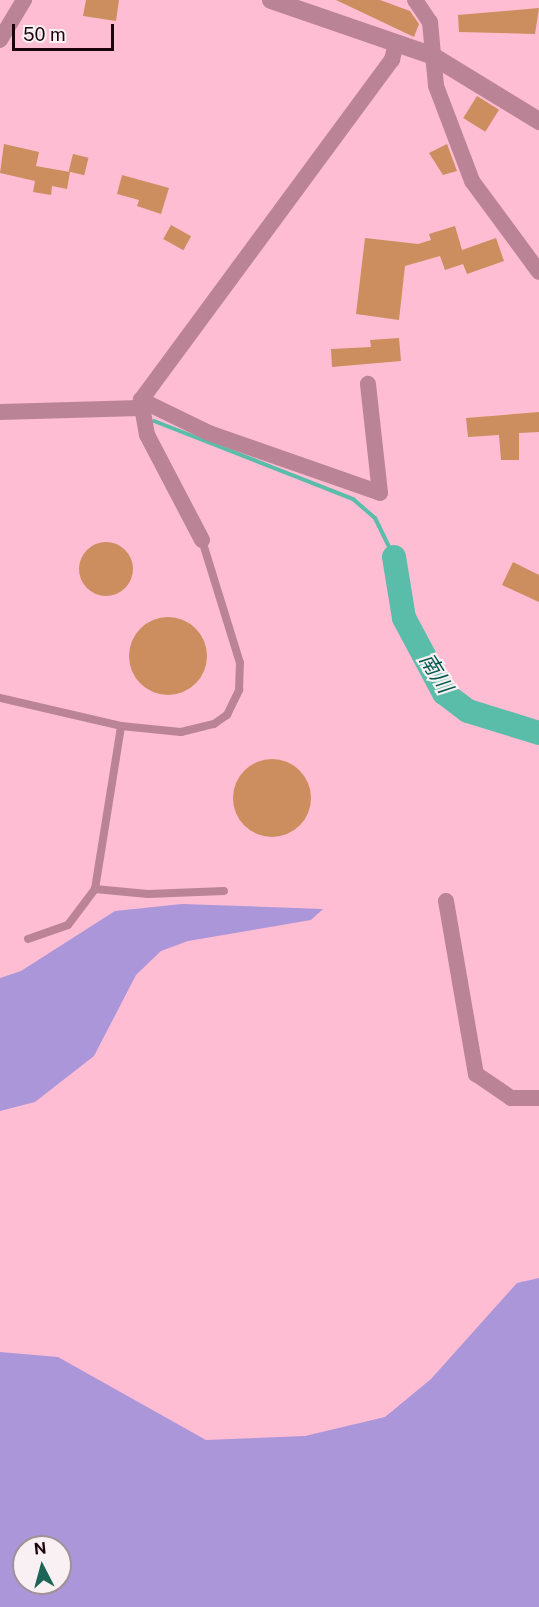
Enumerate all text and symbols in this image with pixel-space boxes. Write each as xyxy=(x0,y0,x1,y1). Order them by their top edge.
scale bar xyxy=(15,12,117,50)
text: 50 m xyxy=(23,24,66,45)
water label: 南川 xyxy=(414,649,458,697)
north arrow xyxy=(12,1535,72,1595)
text: N xyxy=(33,1538,47,1559)

